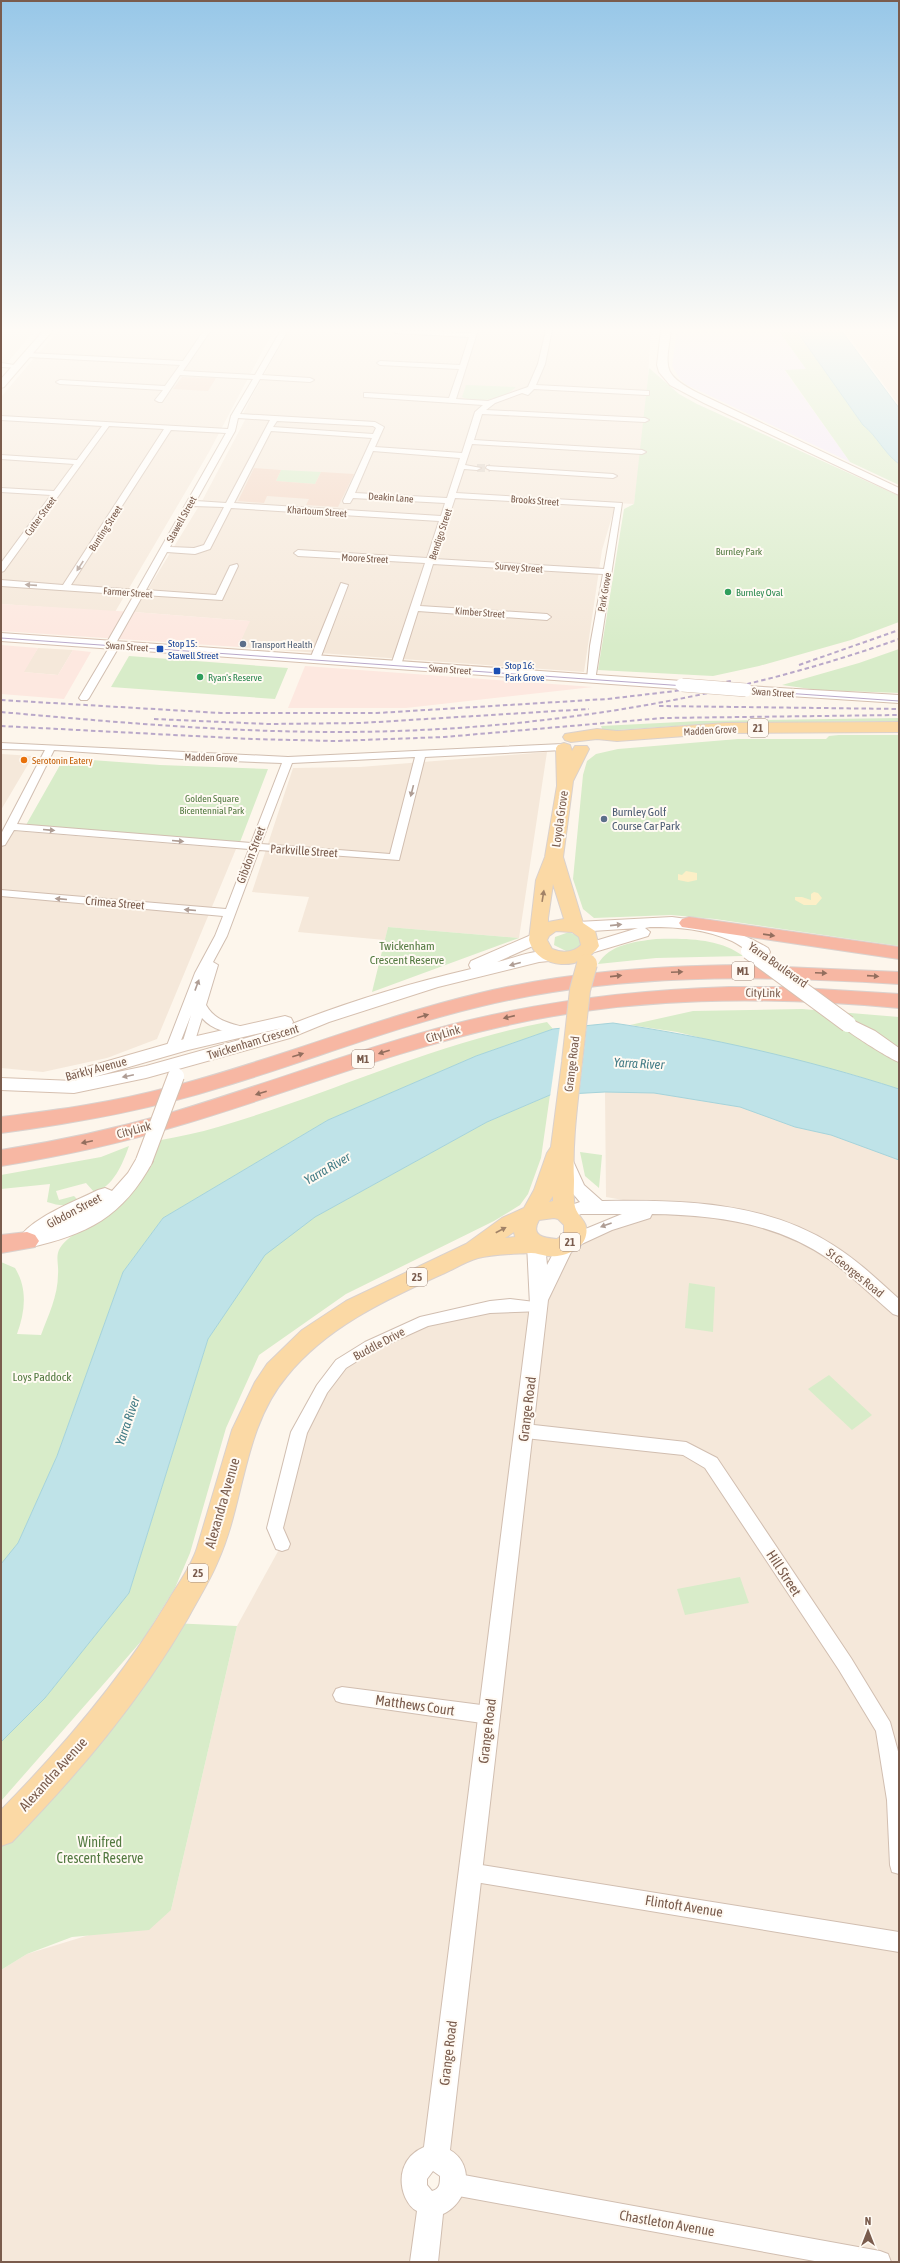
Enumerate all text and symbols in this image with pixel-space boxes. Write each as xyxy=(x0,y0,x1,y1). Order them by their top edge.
street label: Deakin Lane xyxy=(368,490,414,505)
street label: Brooks Street xyxy=(510,493,560,508)
street label: Cutter Street xyxy=(22,494,58,538)
street label: Stawell Street xyxy=(164,494,199,544)
street label: Bunting Street xyxy=(87,503,124,553)
street label: Khartoum Street xyxy=(287,504,347,519)
street label: Bendigo Street xyxy=(427,507,454,561)
park label: Burnley Park xyxy=(716,546,763,557)
street label: Moore Street xyxy=(341,552,389,565)
street label: Survey Street xyxy=(495,560,543,575)
one-way arrow xyxy=(76,561,84,572)
street label: Park Grove xyxy=(596,571,613,612)
one-way arrow xyxy=(25,582,37,589)
street label: Farmer Street xyxy=(103,585,153,600)
marker: Burnley Oval xyxy=(723,587,733,597)
place label: Burnley Oval xyxy=(736,587,783,598)
street label: Kimber Street xyxy=(455,605,505,620)
place label: Stop 15: Stawell Street xyxy=(168,638,219,661)
marker: Transport Health xyxy=(238,639,248,649)
place label: Transport Health xyxy=(251,639,313,650)
street label: Swan Street xyxy=(105,640,149,653)
marker: Stop 15: Stawell Street xyxy=(155,644,165,654)
place label: Stop 16: Park Grove xyxy=(505,660,545,683)
street label: Swan Street xyxy=(428,663,472,676)
marker: Stop 16: Park Grove xyxy=(492,666,502,676)
marker: Ryan's Reserve xyxy=(195,672,205,682)
place label: Ryan's Reserve xyxy=(208,672,262,683)
street label: Swan Street xyxy=(751,686,795,699)
road number: 21 xyxy=(748,719,768,737)
street label: Madden Grove xyxy=(683,724,737,737)
street label: Madden Grove xyxy=(184,752,238,763)
marker: Serotonin Eatery xyxy=(19,755,29,765)
place label: Serotonin Eatery xyxy=(32,755,93,766)
one-way arrow xyxy=(408,785,414,797)
street label: Loyola Grove xyxy=(549,790,571,848)
park label: Golden Square Bicentennial Park xyxy=(180,793,245,816)
place label: Burnley Golf Course Car Park xyxy=(612,805,681,833)
marker: Burnley Golf Course Car Park xyxy=(599,814,609,824)
street label: Gibdon Street xyxy=(234,824,268,885)
one-way arrow xyxy=(43,827,55,834)
one-way arrow xyxy=(172,838,184,844)
street label: Parkville Street xyxy=(270,842,339,860)
one-way arrow xyxy=(540,890,546,902)
street label: Crimea Street xyxy=(85,893,146,913)
one-way arrow xyxy=(55,895,67,902)
one-way arrow xyxy=(184,906,196,913)
one-way arrow xyxy=(610,922,622,928)
one-way arrow xyxy=(763,932,775,938)
park label: Twickenham Crescent Reserve xyxy=(370,939,444,967)
street label: Yarra Boulevard xyxy=(746,939,810,991)
one-way arrow xyxy=(509,961,521,967)
road number: M1 xyxy=(732,962,754,980)
one-way arrow xyxy=(671,969,683,976)
one-way arrow xyxy=(815,969,827,976)
one-way arrow xyxy=(610,973,622,979)
one-way arrow xyxy=(867,973,879,980)
one-way arrow xyxy=(195,978,201,990)
street label: CityLink xyxy=(745,986,781,1000)
one-way arrow xyxy=(417,1013,429,1019)
one-way arrow xyxy=(503,1015,515,1021)
street label: Twickenham Crescent xyxy=(206,1021,301,1063)
street label: CityLink xyxy=(424,1022,462,1046)
street label: Grange Road xyxy=(562,1035,582,1093)
one-way arrow xyxy=(378,1049,390,1055)
road number: M1 xyxy=(352,1050,374,1068)
one-way arrow xyxy=(293,1051,305,1057)
street label: Barkly Avenue xyxy=(64,1054,128,1084)
water label: Yarra River xyxy=(613,1055,666,1072)
one-way arrow xyxy=(122,1073,134,1079)
one-way arrow xyxy=(254,1090,266,1096)
street label: CityLink xyxy=(115,1119,153,1141)
one-way arrow xyxy=(81,1139,93,1145)
water label: Yarra River xyxy=(302,1149,354,1188)
street label: Gibdon Street xyxy=(44,1190,104,1231)
one-way arrow xyxy=(599,1223,611,1229)
one-way arrow xyxy=(495,1227,507,1233)
road number: 21 xyxy=(560,1233,580,1251)
street label: St Georges Road xyxy=(823,1246,887,1300)
road number: 25 xyxy=(407,1268,427,1286)
street label: Buddle Drive xyxy=(351,1325,407,1363)
park label: Loys Paddock xyxy=(13,1370,72,1384)
street label: Grange Road xyxy=(515,1376,539,1442)
water label: Yarra River xyxy=(112,1394,143,1448)
street label: Alexandra Avenue xyxy=(201,1456,243,1550)
street label: Hill Street xyxy=(763,1547,805,1599)
road number: 25 xyxy=(188,1564,208,1582)
street label: Matthews Court xyxy=(374,1692,456,1718)
street label: Grange Road xyxy=(475,1698,499,1764)
street label: Alexandra Avenue xyxy=(16,1734,90,1814)
park label: Winifred Crescent Reserve xyxy=(57,1834,143,1866)
street label: Flintoft Avenue xyxy=(644,1892,724,1920)
street label: Grange Road xyxy=(436,2020,460,2086)
street label: Chastleton Avenue xyxy=(618,2207,716,2239)
north arrow xyxy=(848,2211,888,2251)
text: N xyxy=(865,2215,871,2227)

